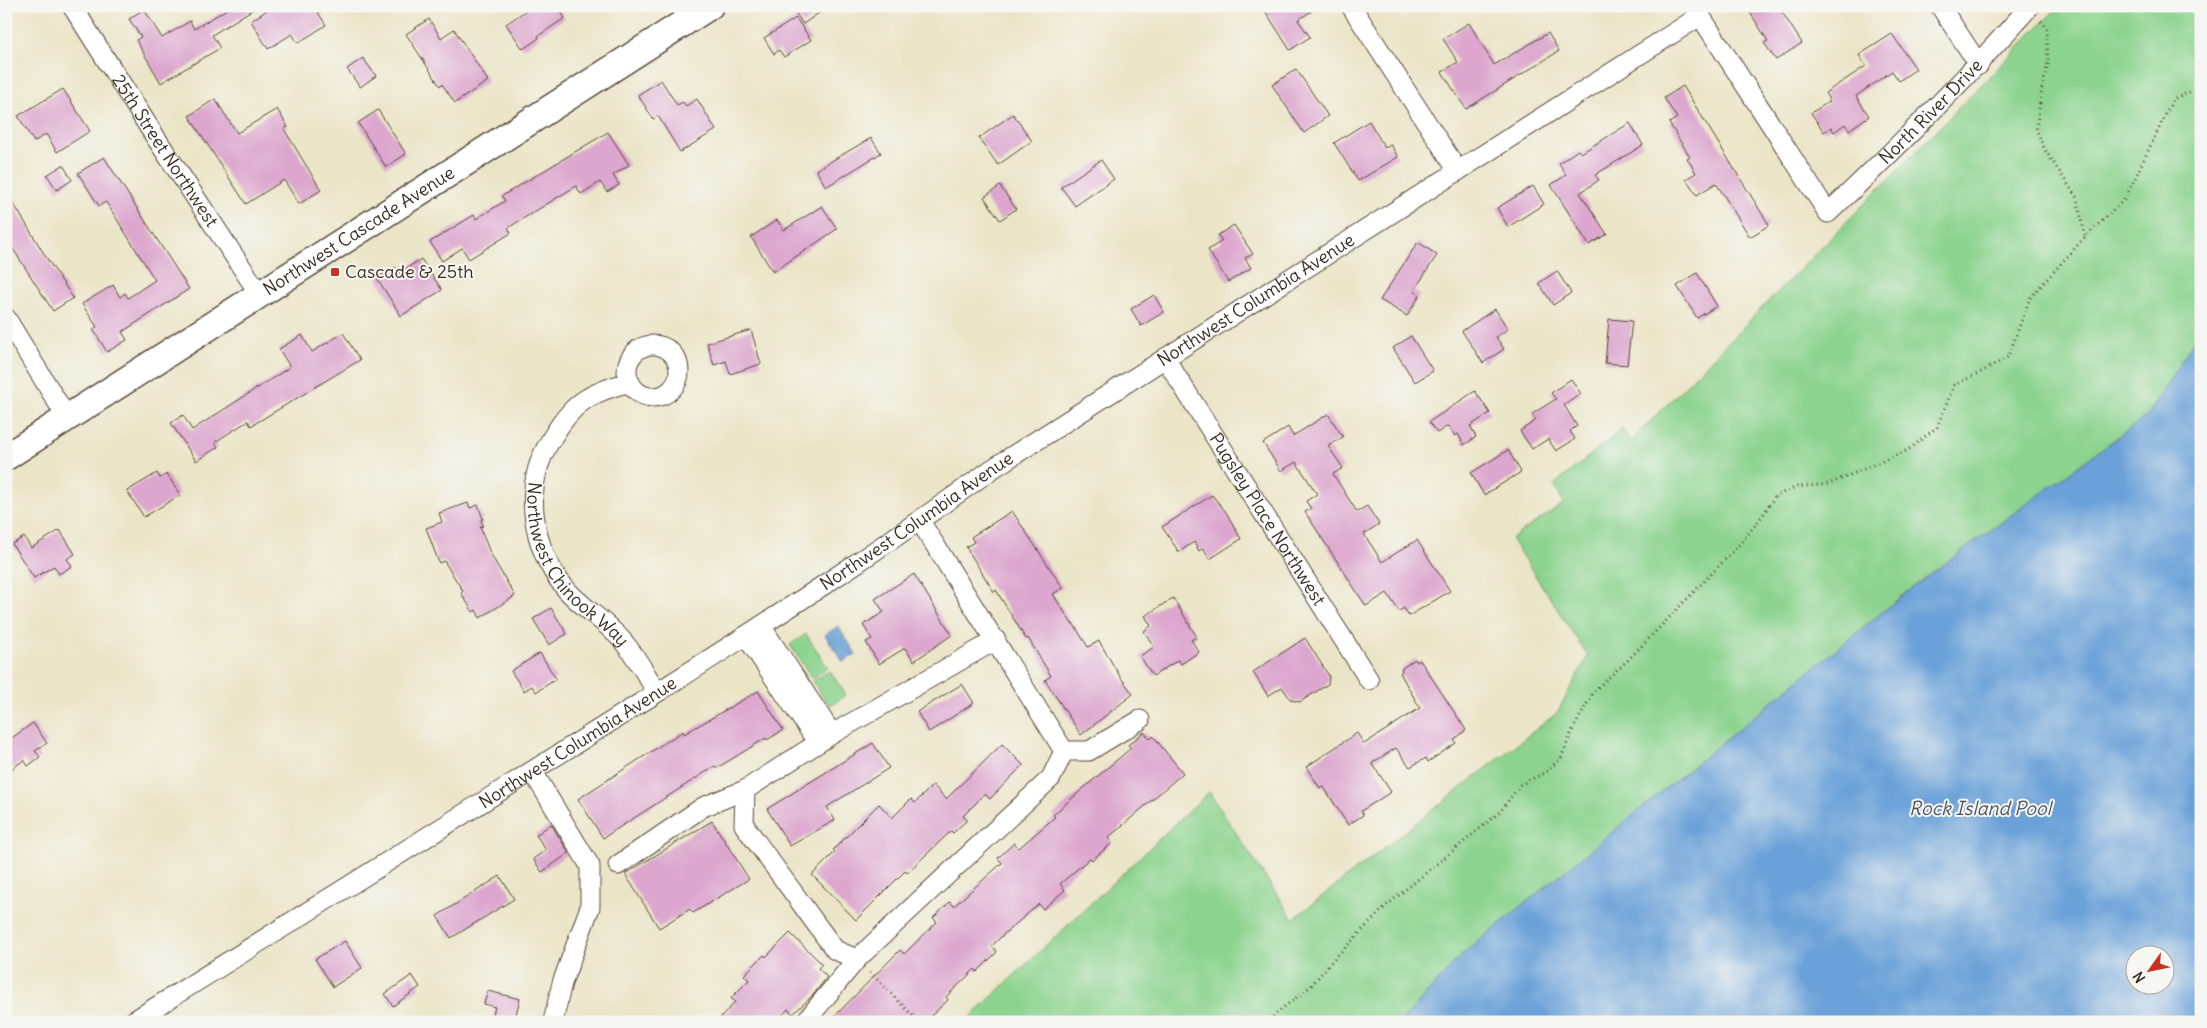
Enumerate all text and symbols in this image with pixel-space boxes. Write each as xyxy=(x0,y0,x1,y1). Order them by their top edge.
street label: North River Drive xyxy=(1874,54,1987,169)
street label: 25th Street Northwest xyxy=(107,70,224,231)
street label: Northwest Cascade Avenue xyxy=(259,161,459,300)
street label: Northwest Columbia Avenue xyxy=(1153,228,1359,371)
place label: Cascade & 25th xyxy=(345,260,474,283)
marker: Cascade & 25th xyxy=(329,266,341,278)
street label: Pugsley Place Northwest xyxy=(1204,428,1331,610)
street label: Northwest Columbia Avenue xyxy=(815,446,1017,595)
street label: Northwest Chinook Way xyxy=(522,481,634,651)
street label: Northwest Columbia Avenue xyxy=(474,671,681,813)
water label: Rock Island Pool xyxy=(1909,796,2054,820)
north arrow xyxy=(2124,946,2174,996)
text: N xyxy=(2129,968,2149,986)

